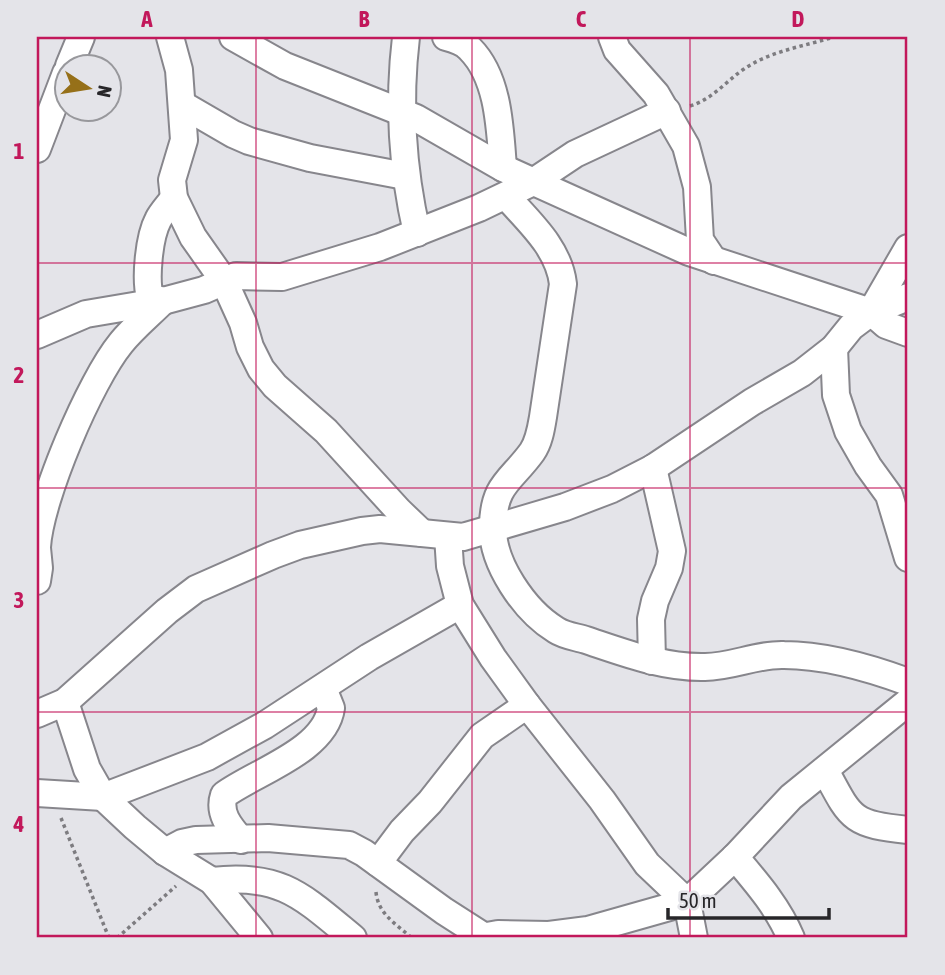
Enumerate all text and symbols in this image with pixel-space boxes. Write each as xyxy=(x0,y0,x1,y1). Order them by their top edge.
text: A xyxy=(140,6,153,32)
text: B xyxy=(359,6,370,32)
text: C xyxy=(576,6,587,32)
text: D xyxy=(792,6,805,32)
north arrow xyxy=(52,52,122,122)
text: N xyxy=(93,84,117,99)
text: 1 xyxy=(14,138,25,164)
text: 2 xyxy=(14,362,24,388)
text: 3 xyxy=(14,587,24,613)
text: 4 xyxy=(13,811,25,837)
scale bar xyxy=(668,877,830,921)
text: 50 m xyxy=(679,888,717,912)

